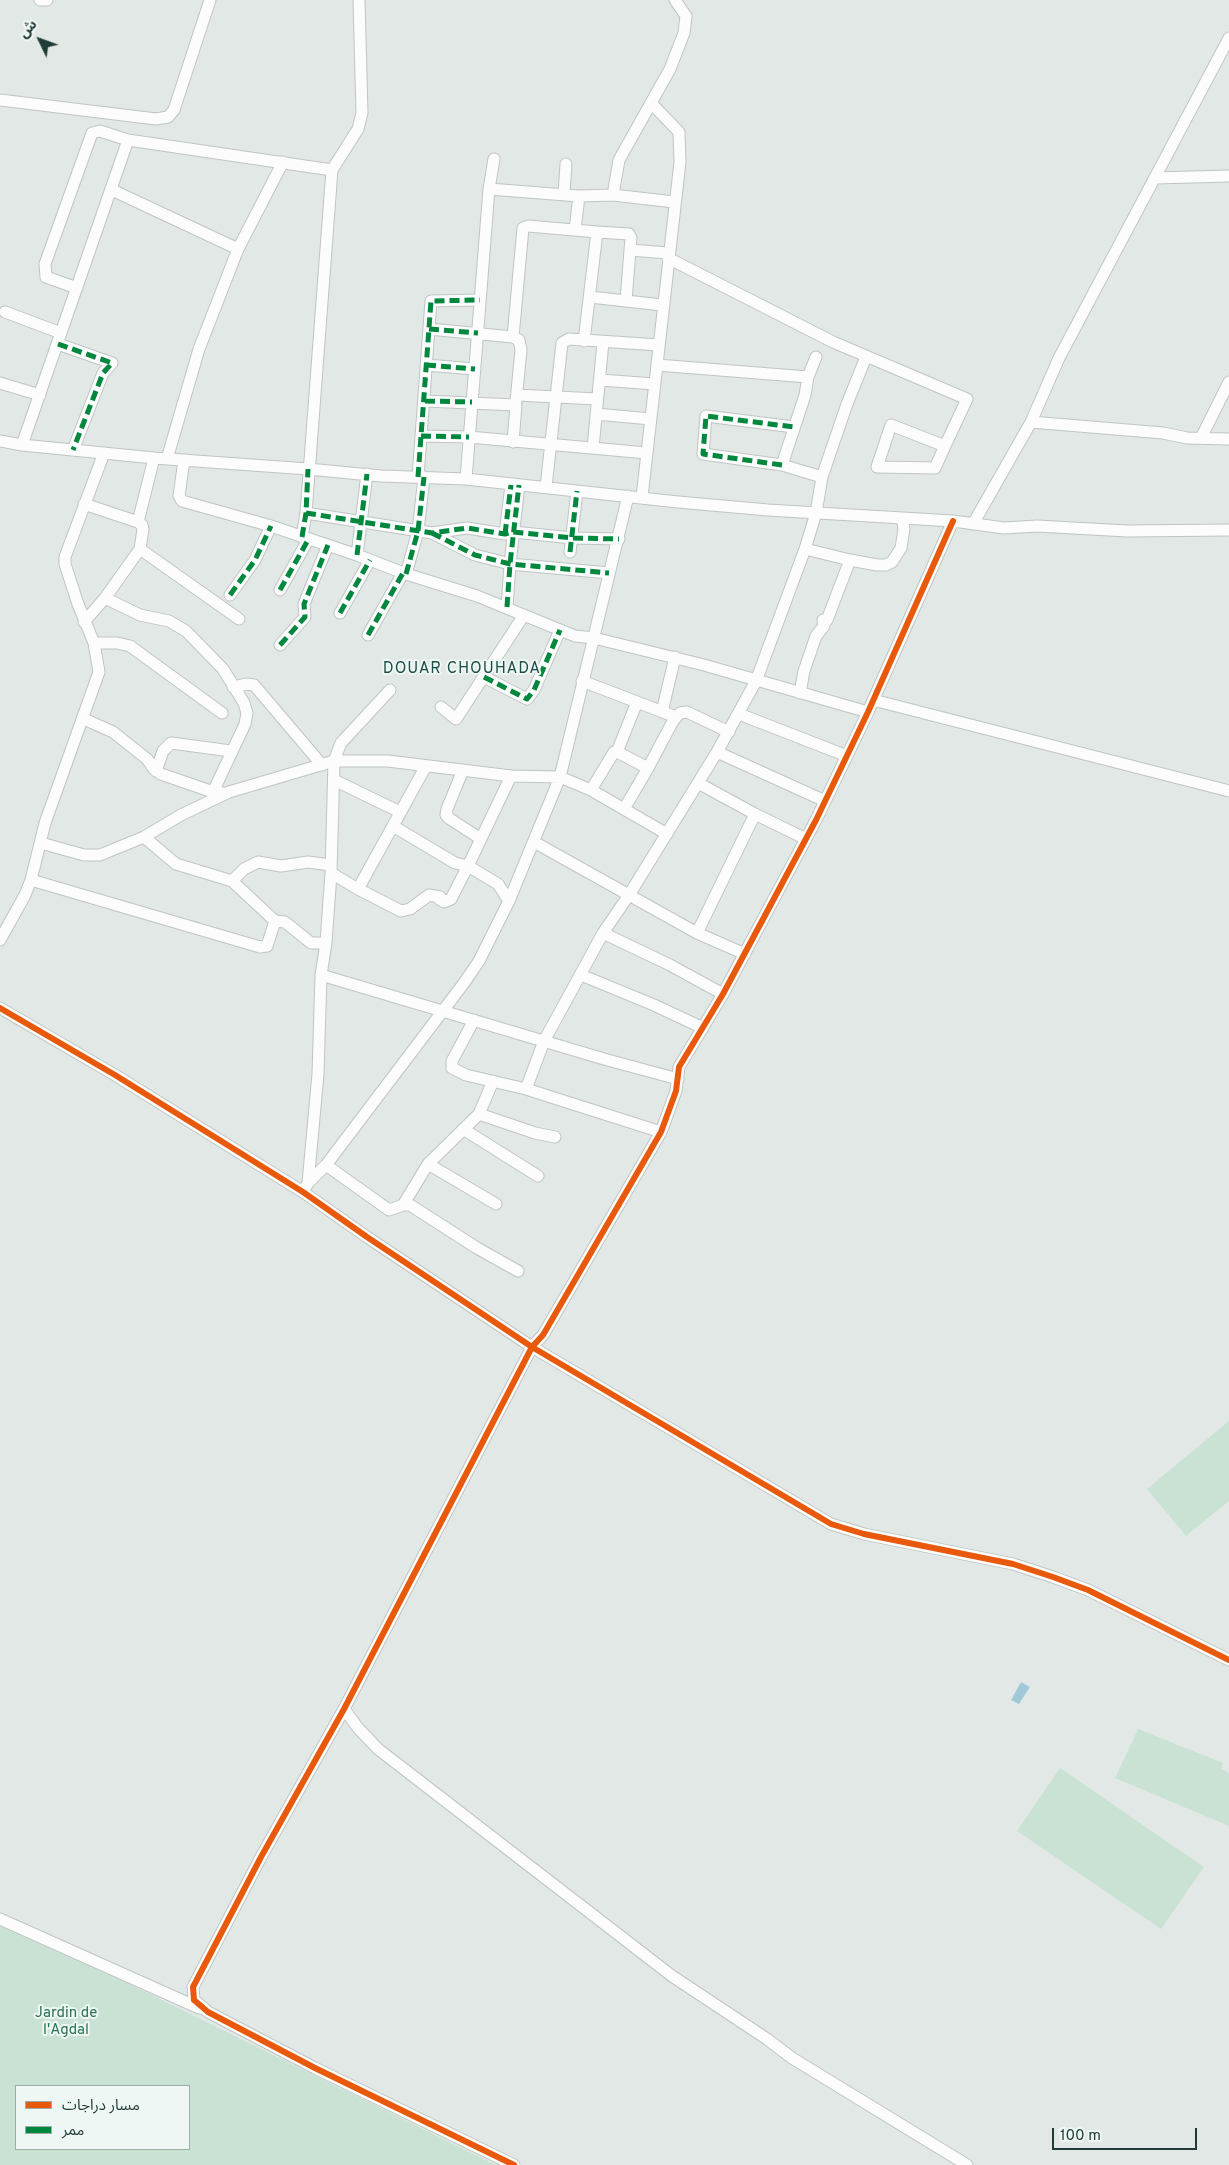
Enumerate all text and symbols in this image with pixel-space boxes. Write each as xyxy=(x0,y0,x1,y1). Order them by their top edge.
north arrow xyxy=(15,15,65,65)
text: ش xyxy=(16,17,41,42)
district label: DOUAR CHOUHADA xyxy=(381,660,543,680)
park label: Jardin de l'Agdal xyxy=(35,2005,97,2040)
legend xyxy=(15,2085,190,2150)
text: مسار دراجات xyxy=(62,2097,140,2116)
scale bar xyxy=(1054,2118,1199,2150)
text: ممر xyxy=(62,2122,85,2141)
text: 100 m xyxy=(1060,2127,1101,2146)

